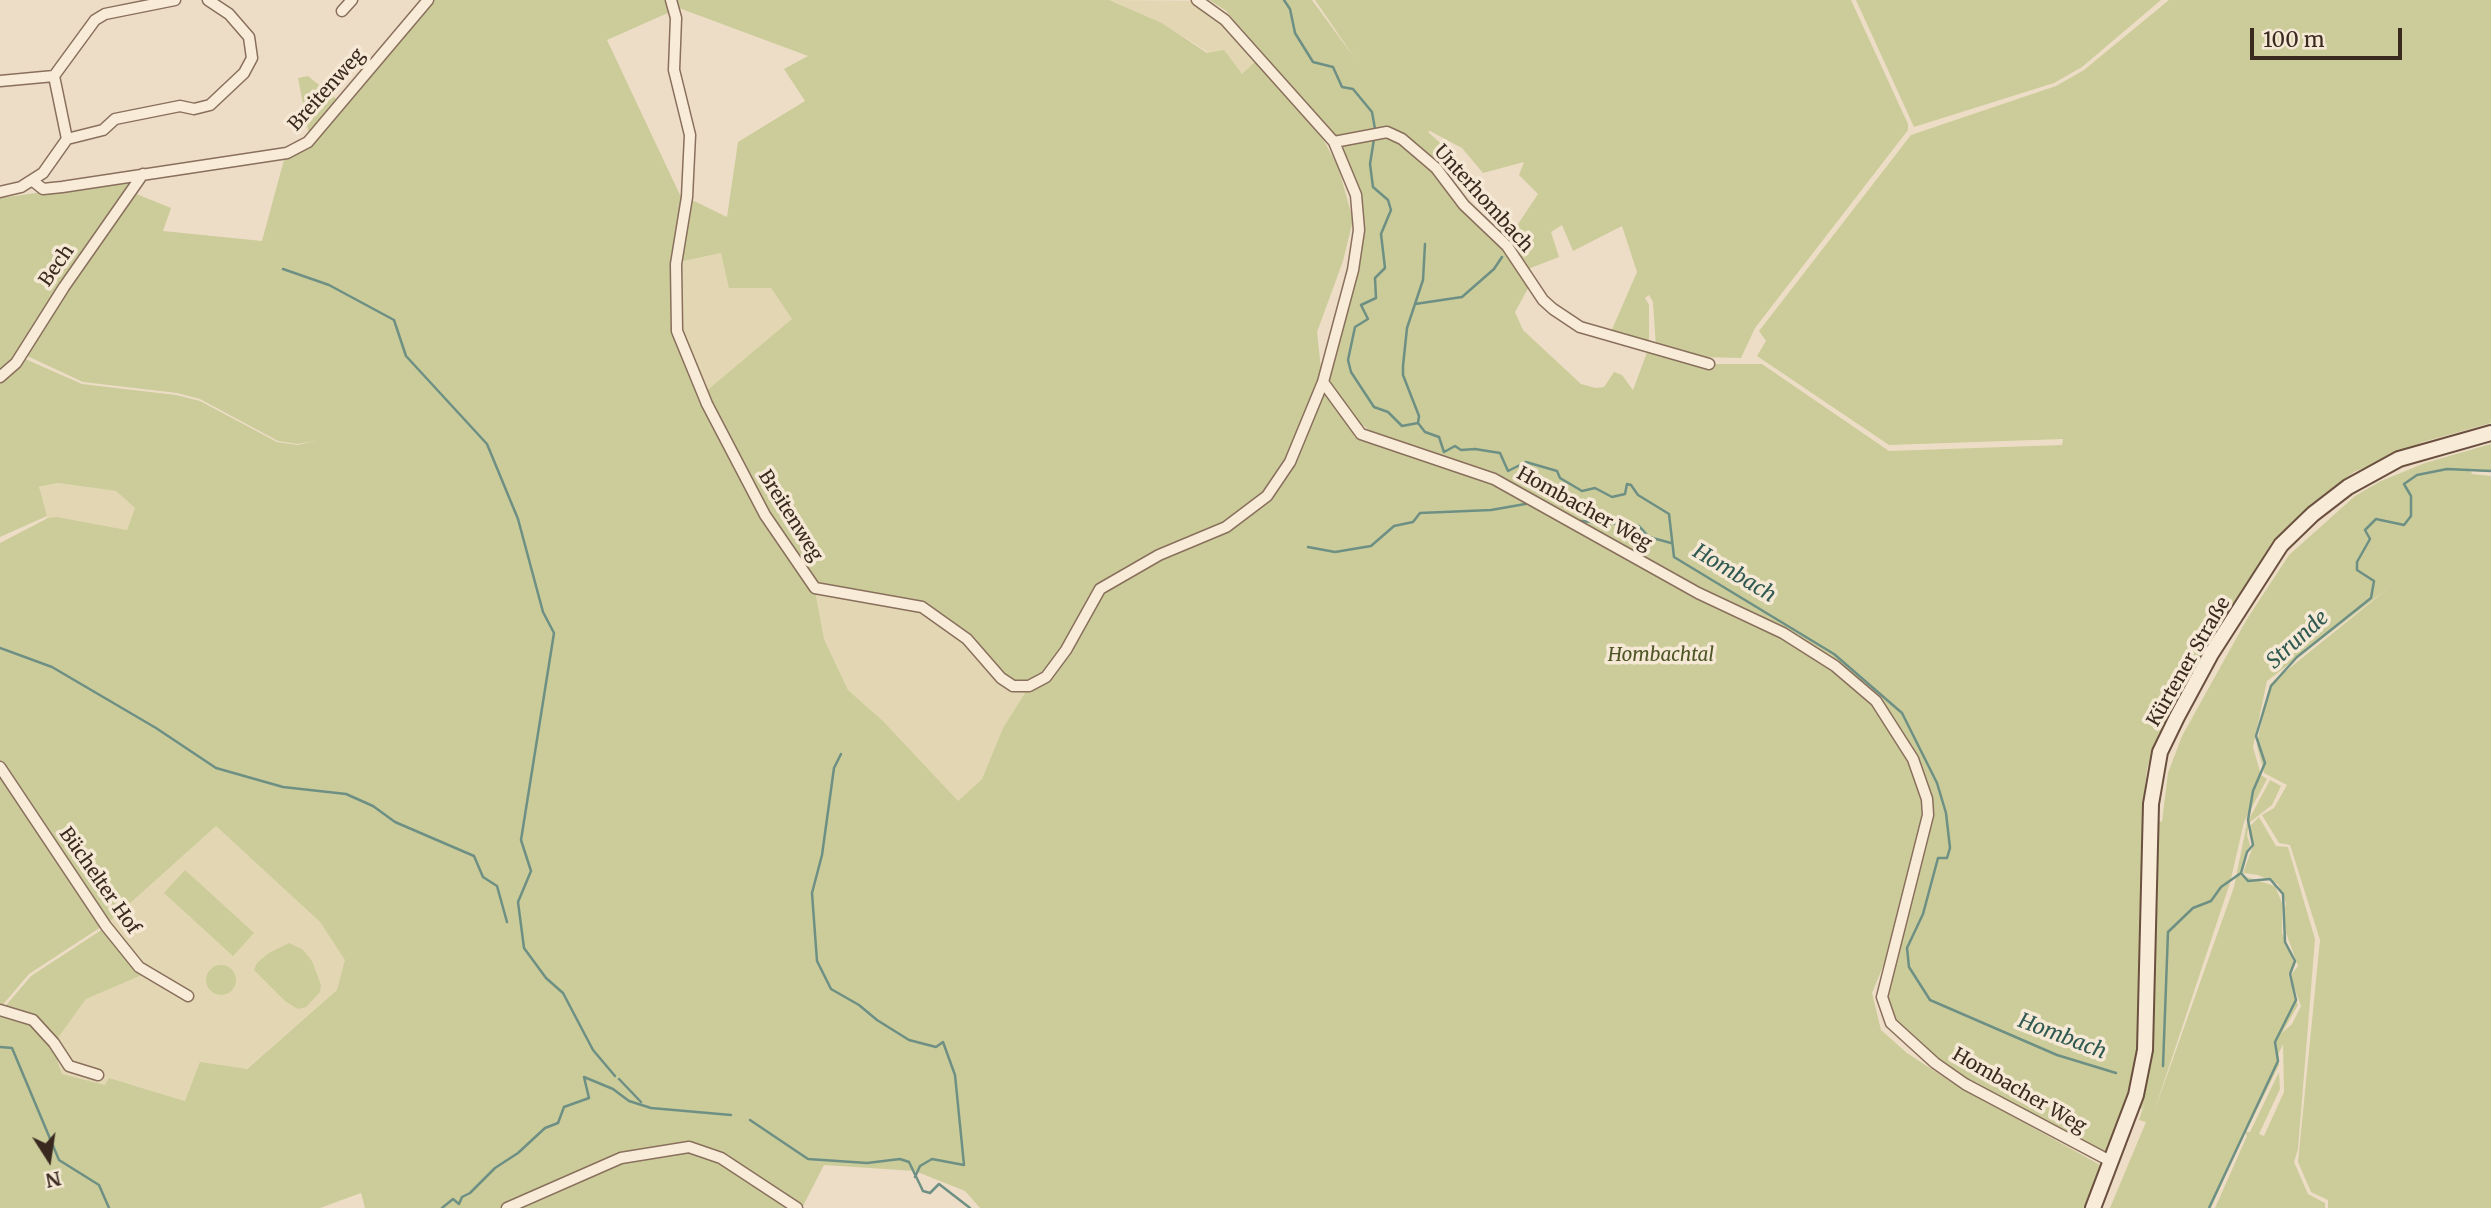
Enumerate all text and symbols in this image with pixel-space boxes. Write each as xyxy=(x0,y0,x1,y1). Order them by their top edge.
scale bar xyxy=(2253,14,2405,58)
text: 100 m xyxy=(2263,26,2325,53)
street label: Breitenweg xyxy=(284,44,370,136)
street label: Unterhombach xyxy=(1429,140,1537,258)
street label: Bech xyxy=(35,241,79,291)
street label: Hombacher Weg xyxy=(1513,462,1655,556)
street label: Breitenweg xyxy=(753,466,827,566)
water label: Hombach xyxy=(1688,539,1780,609)
street label: Kürtener Straße xyxy=(2143,593,2235,731)
water label: Strunde xyxy=(2262,606,2334,674)
park label: Hombachtal xyxy=(1608,645,1714,667)
street label: Büchelter Hof xyxy=(54,823,144,939)
water label: Hombach xyxy=(2014,1009,2110,1065)
street label: Hombacher Weg xyxy=(1948,1043,2090,1139)
north arrow xyxy=(14,1124,84,1194)
text: N xyxy=(44,1166,63,1193)

